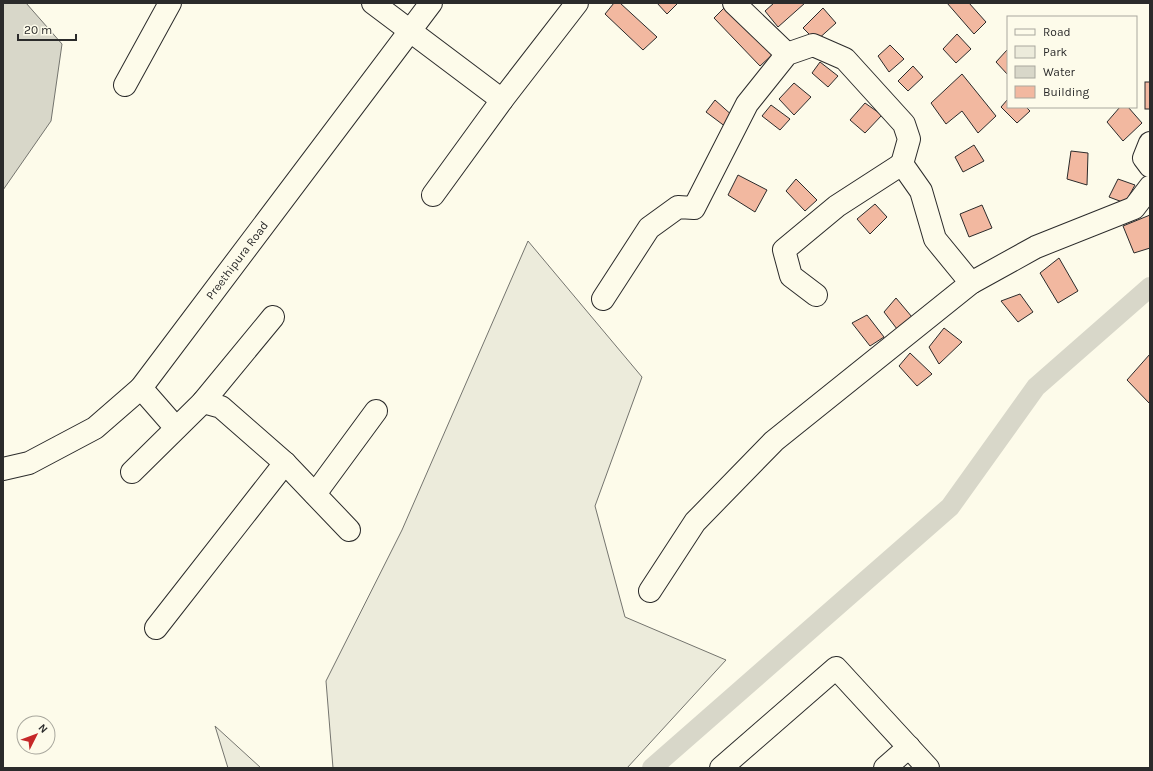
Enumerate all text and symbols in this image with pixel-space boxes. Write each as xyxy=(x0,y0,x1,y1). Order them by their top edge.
scale bar xyxy=(18,16,76,42)
legend xyxy=(1007,16,1137,108)
text: 20 m xyxy=(24,23,52,37)
text: Road xyxy=(1043,25,1071,39)
text: Park xyxy=(1043,45,1068,59)
text: Water xyxy=(1043,65,1076,79)
text: Building xyxy=(1043,85,1090,99)
street label: Preethipura Road xyxy=(203,219,271,302)
north arrow xyxy=(16,715,56,755)
text: N xyxy=(36,721,51,736)

